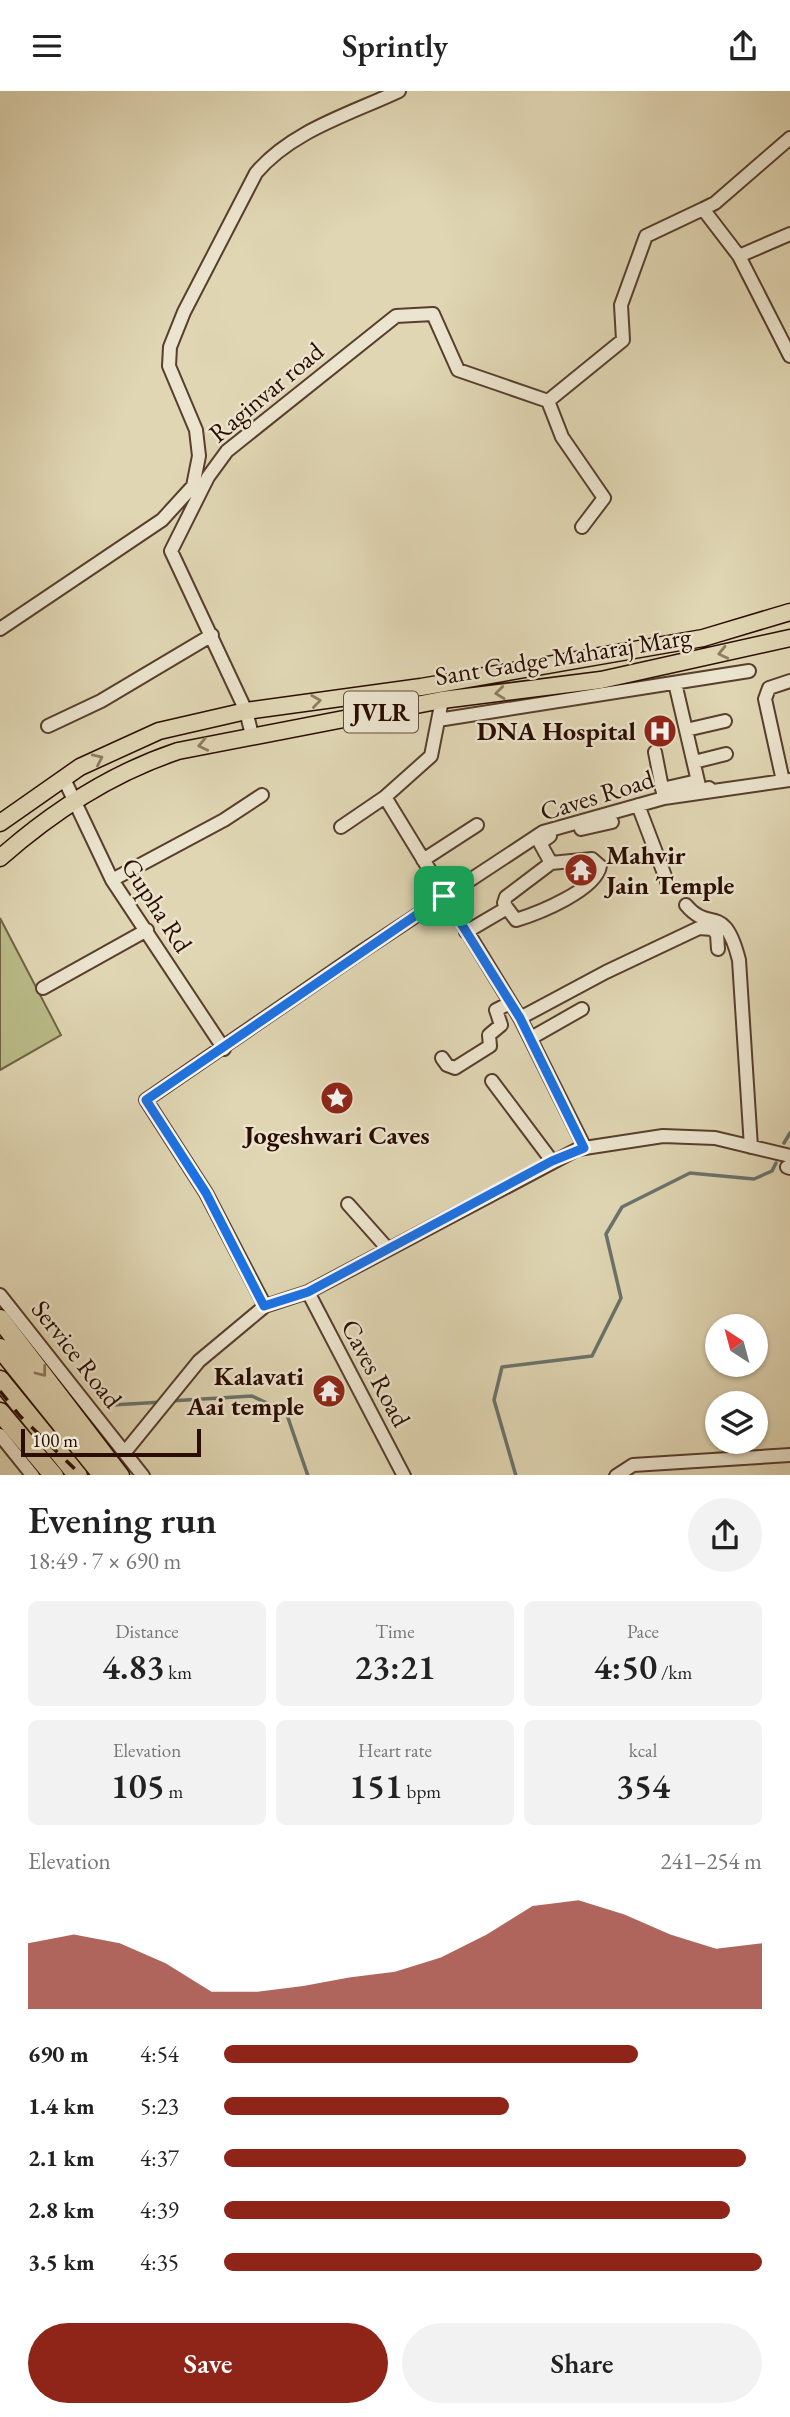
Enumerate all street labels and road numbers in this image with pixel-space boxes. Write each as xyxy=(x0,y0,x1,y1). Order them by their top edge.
street label: Raginvar road xyxy=(202,334,331,450)
street label: Sant Gadge Maharaj Marg xyxy=(432,619,694,693)
road number: JVLR xyxy=(344,691,418,733)
street label: Caves Road xyxy=(536,761,659,828)
street label: Gupha Rd xyxy=(114,851,201,960)
street label: Service Road xyxy=(24,1293,130,1416)
street label: Caves Road xyxy=(333,1313,419,1433)

